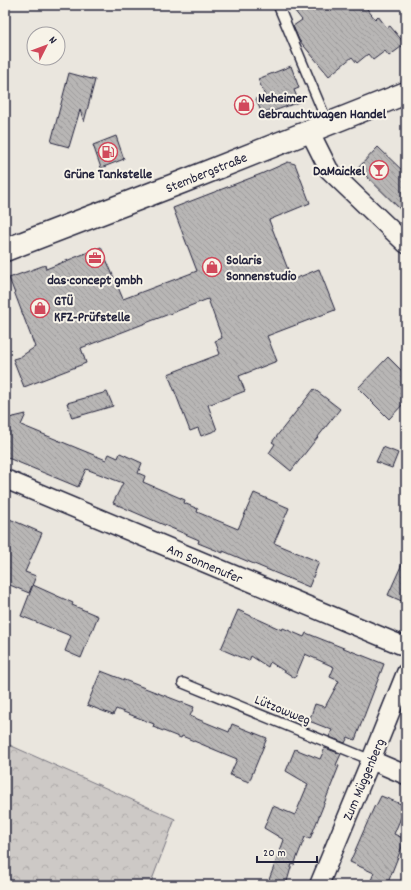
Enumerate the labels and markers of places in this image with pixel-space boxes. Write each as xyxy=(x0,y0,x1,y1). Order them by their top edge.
place label: Neheimer Gebrauchtwagen Handel xyxy=(258,89,387,125)
shop icon: Neheimer Gebrauchtwagen Handel xyxy=(233,94,255,116)
fuel station icon: Grüne Tankstelle xyxy=(97,141,119,163)
bar icon: DaMaickel xyxy=(368,159,390,181)
place label: DaMaickel xyxy=(313,162,366,182)
place label: Grüne Tankstelle xyxy=(64,165,152,185)
office icon: das·concept gmbh xyxy=(84,247,106,269)
place label: Solaris Sonnenstudio xyxy=(226,251,296,287)
shop icon: Solaris Sonnenstudio xyxy=(201,256,223,278)
place label: das·concept gmbh xyxy=(47,271,143,291)
place label: GTÜ KFZ-Prüfstelle xyxy=(54,292,130,328)
shop icon: GTÜ KFZ-Prüfstelle xyxy=(29,297,51,319)

